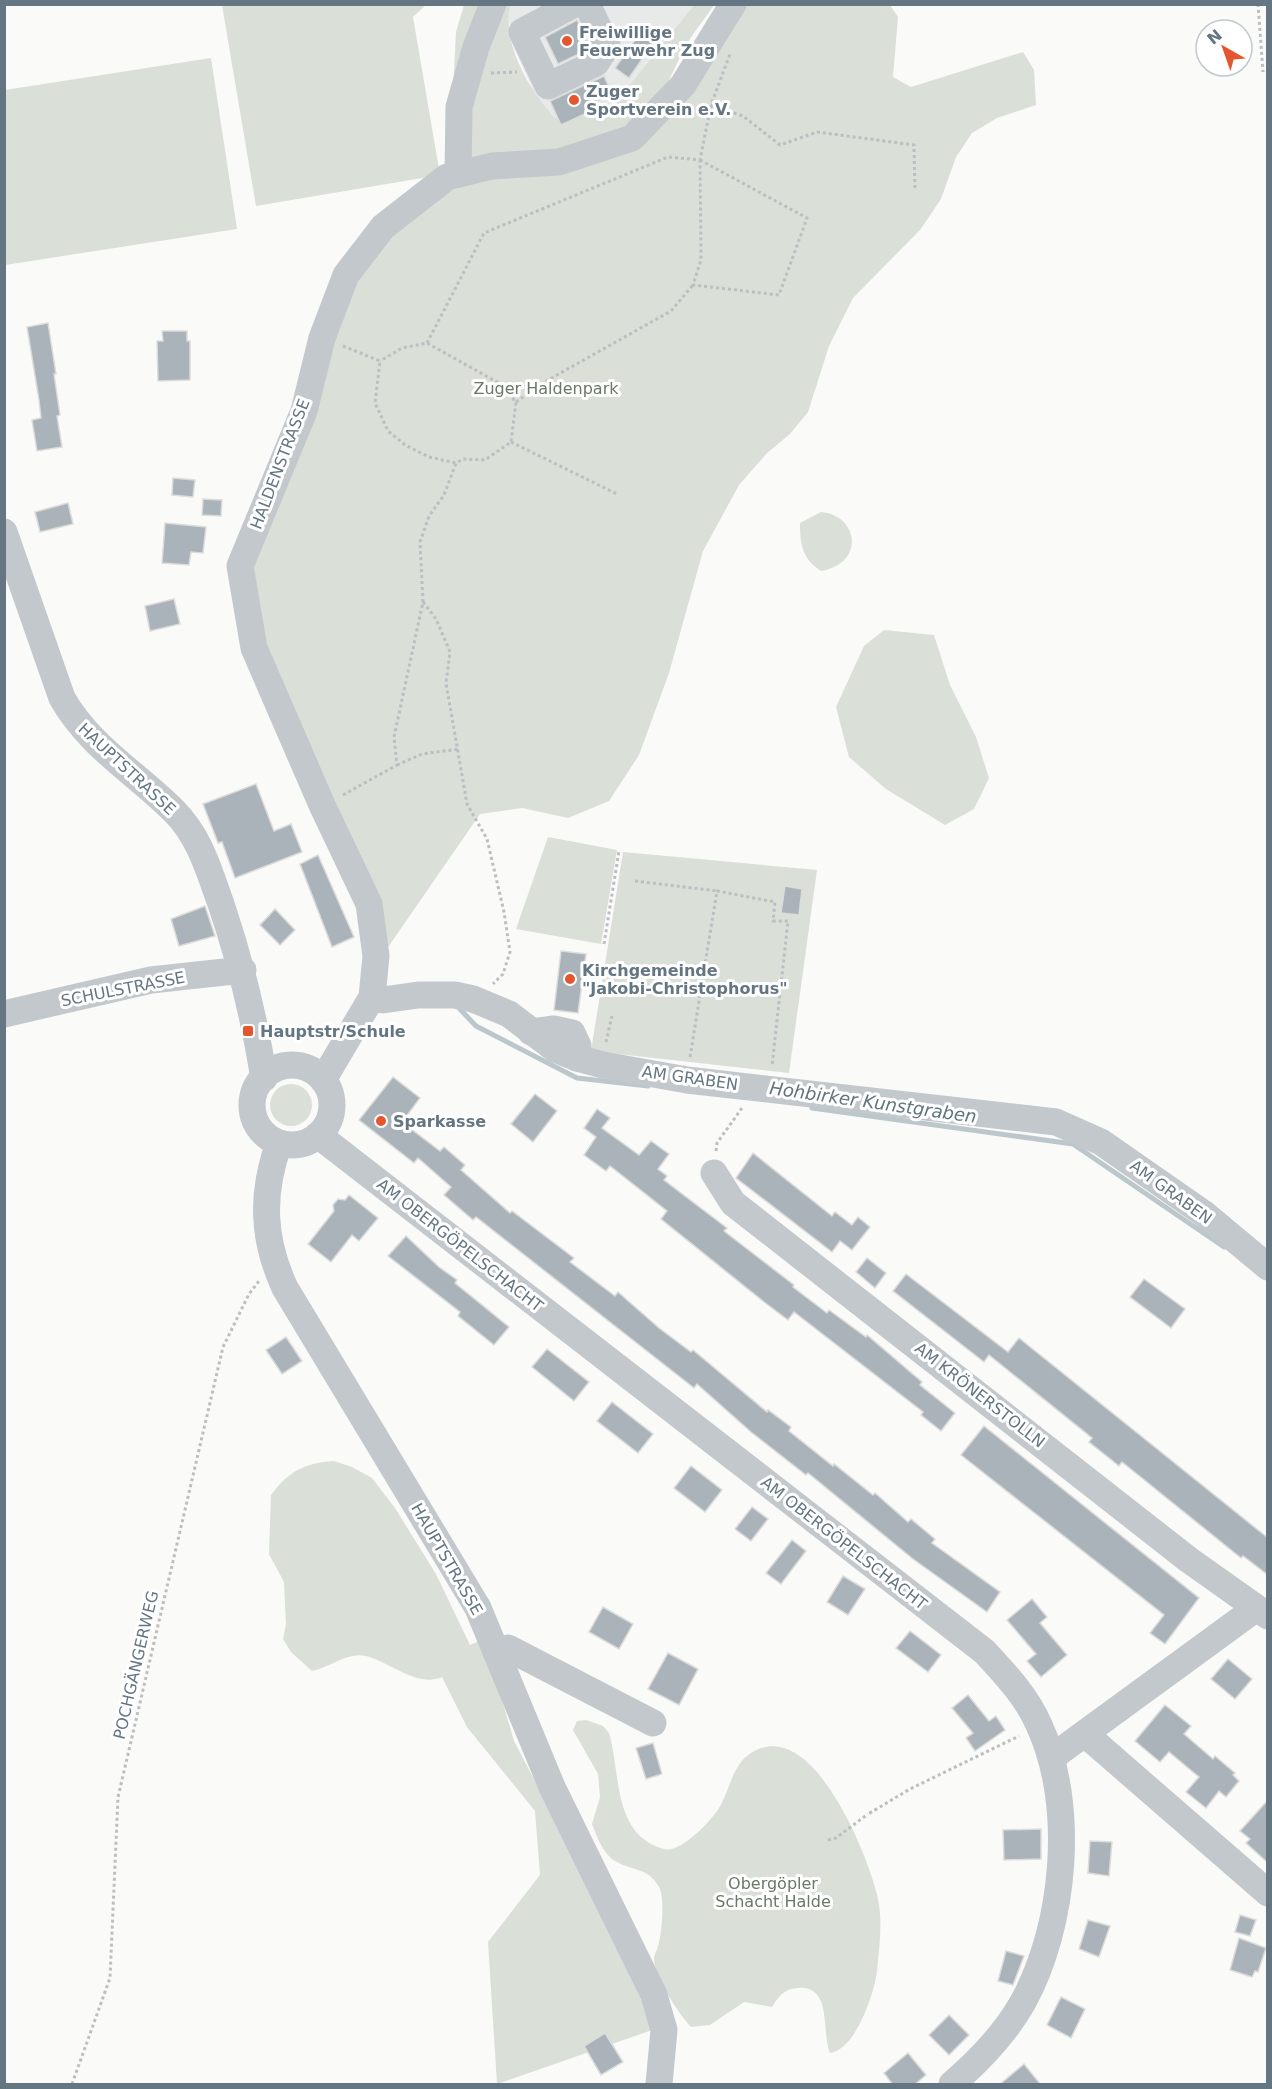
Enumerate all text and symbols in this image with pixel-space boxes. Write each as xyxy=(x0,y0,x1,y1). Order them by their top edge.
north arrow xyxy=(1194,18,1254,78)
place label: Freiwillige Feuerwehr Zug xyxy=(579,23,715,60)
text: N xyxy=(1203,25,1226,48)
marker: Freiwillige Feuerwehr Zug xyxy=(560,34,574,48)
place label: Zuger Sportverein e.V. xyxy=(586,82,731,119)
marker: Zuger Sportverein e.V. xyxy=(567,93,581,107)
park label: Zuger Haldenpark xyxy=(474,379,619,398)
street label: HALDENSTRASSE xyxy=(246,396,314,532)
street label: HAUPTSTRASSE xyxy=(74,719,180,819)
place label: Kirchgemeinde "Jakobi-Christophorus" xyxy=(582,961,788,998)
street label: SCHULSTRASSE xyxy=(59,968,187,1010)
marker: Kirchgemeinde "Jakobi-Christophorus" xyxy=(563,972,577,986)
place label: Hauptstr/Schule xyxy=(260,1022,406,1041)
marker: Hauptstr/Schule xyxy=(241,1024,255,1038)
street label: AM GRABEN xyxy=(641,1062,739,1094)
water label: Hohbirker Kunstgraben xyxy=(768,1077,978,1127)
place label: Sparkasse xyxy=(393,1112,486,1131)
marker: Sparkasse xyxy=(374,1114,388,1128)
street label: AM GRABEN xyxy=(1126,1156,1216,1228)
street label: AM OBERGÖPELSCHACHT xyxy=(373,1174,547,1316)
street label: AM KRÖNERSTOLLN xyxy=(911,1338,1049,1452)
street label: AM OBERGÖPELSCHACHT xyxy=(757,1472,931,1614)
street label: HAUPTSTRASSE xyxy=(407,1500,487,1618)
street label: POCHGÄNGERWEG xyxy=(110,1589,162,1741)
park label: Obergöpler Schacht Halde xyxy=(715,1874,831,1911)

